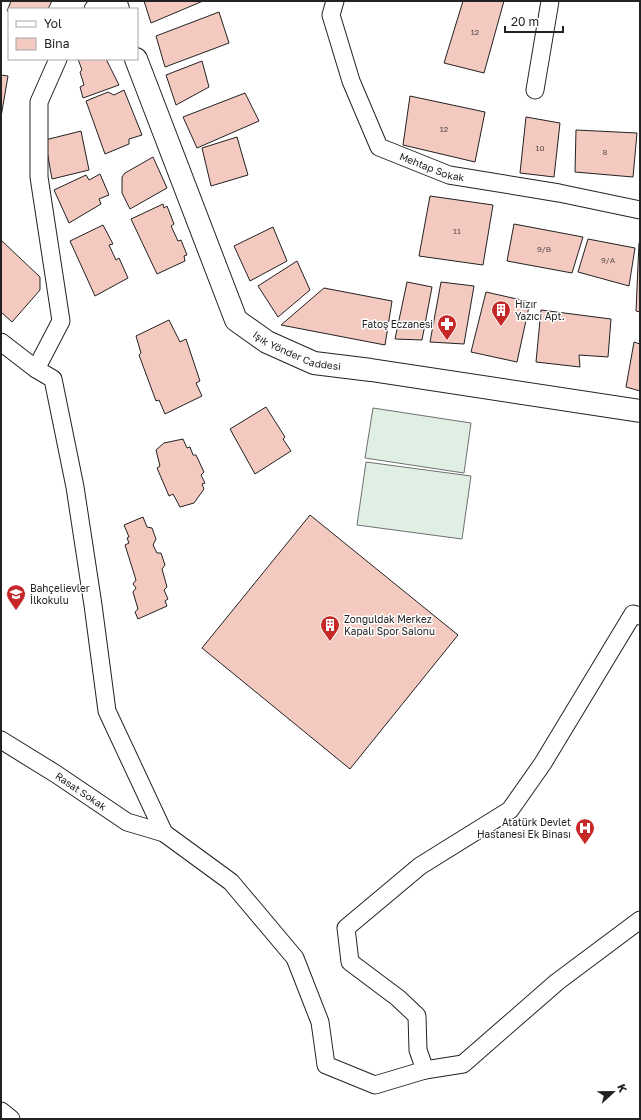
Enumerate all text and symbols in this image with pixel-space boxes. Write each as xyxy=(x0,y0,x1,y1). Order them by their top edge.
legend xyxy=(8,8,138,60)
scale bar xyxy=(505,8,563,34)
text: 20 m xyxy=(511,14,539,29)
text: Yol xyxy=(44,16,62,31)
house number: 12 xyxy=(471,27,480,37)
text: Bina xyxy=(44,36,69,51)
house number: 12 xyxy=(440,124,449,134)
house number: 10 xyxy=(536,143,544,153)
house number: 8 xyxy=(603,147,608,157)
street label: Mehtap Sokak xyxy=(398,150,466,183)
house number: 11 xyxy=(453,226,461,236)
house number: 9/B xyxy=(537,244,551,254)
house number: 9/A xyxy=(601,255,616,265)
place label: Hızır Yazıcı Apt. xyxy=(515,298,565,322)
building icon: Hızır Yazıcı Apt. xyxy=(490,299,512,327)
pharmacy icon: Fatoş Eczanesi xyxy=(436,313,458,341)
place label: Fatoş Eczanesi xyxy=(362,318,433,330)
street label: Işık Yönder Caddesi xyxy=(251,328,342,372)
place label: Bahçelievler İlkokulu xyxy=(30,582,90,606)
school or university icon: Bahçelievler İlkokulu xyxy=(5,583,27,611)
place label: Zonguldak Merkez Kapalı Spor Salonu xyxy=(344,613,435,637)
building icon: Zonguldak Merkez Kapalı Spor Salonu xyxy=(319,614,341,642)
street label: Rasat Sokak xyxy=(53,769,109,813)
place label: Atatürk Devlet Hastanesi Ek Binası xyxy=(477,816,571,840)
hospital icon: Atatürk Devlet Hastanesi Ek Binası xyxy=(574,817,596,845)
north arrow xyxy=(593,1072,633,1112)
text: K xyxy=(615,1082,630,1094)

